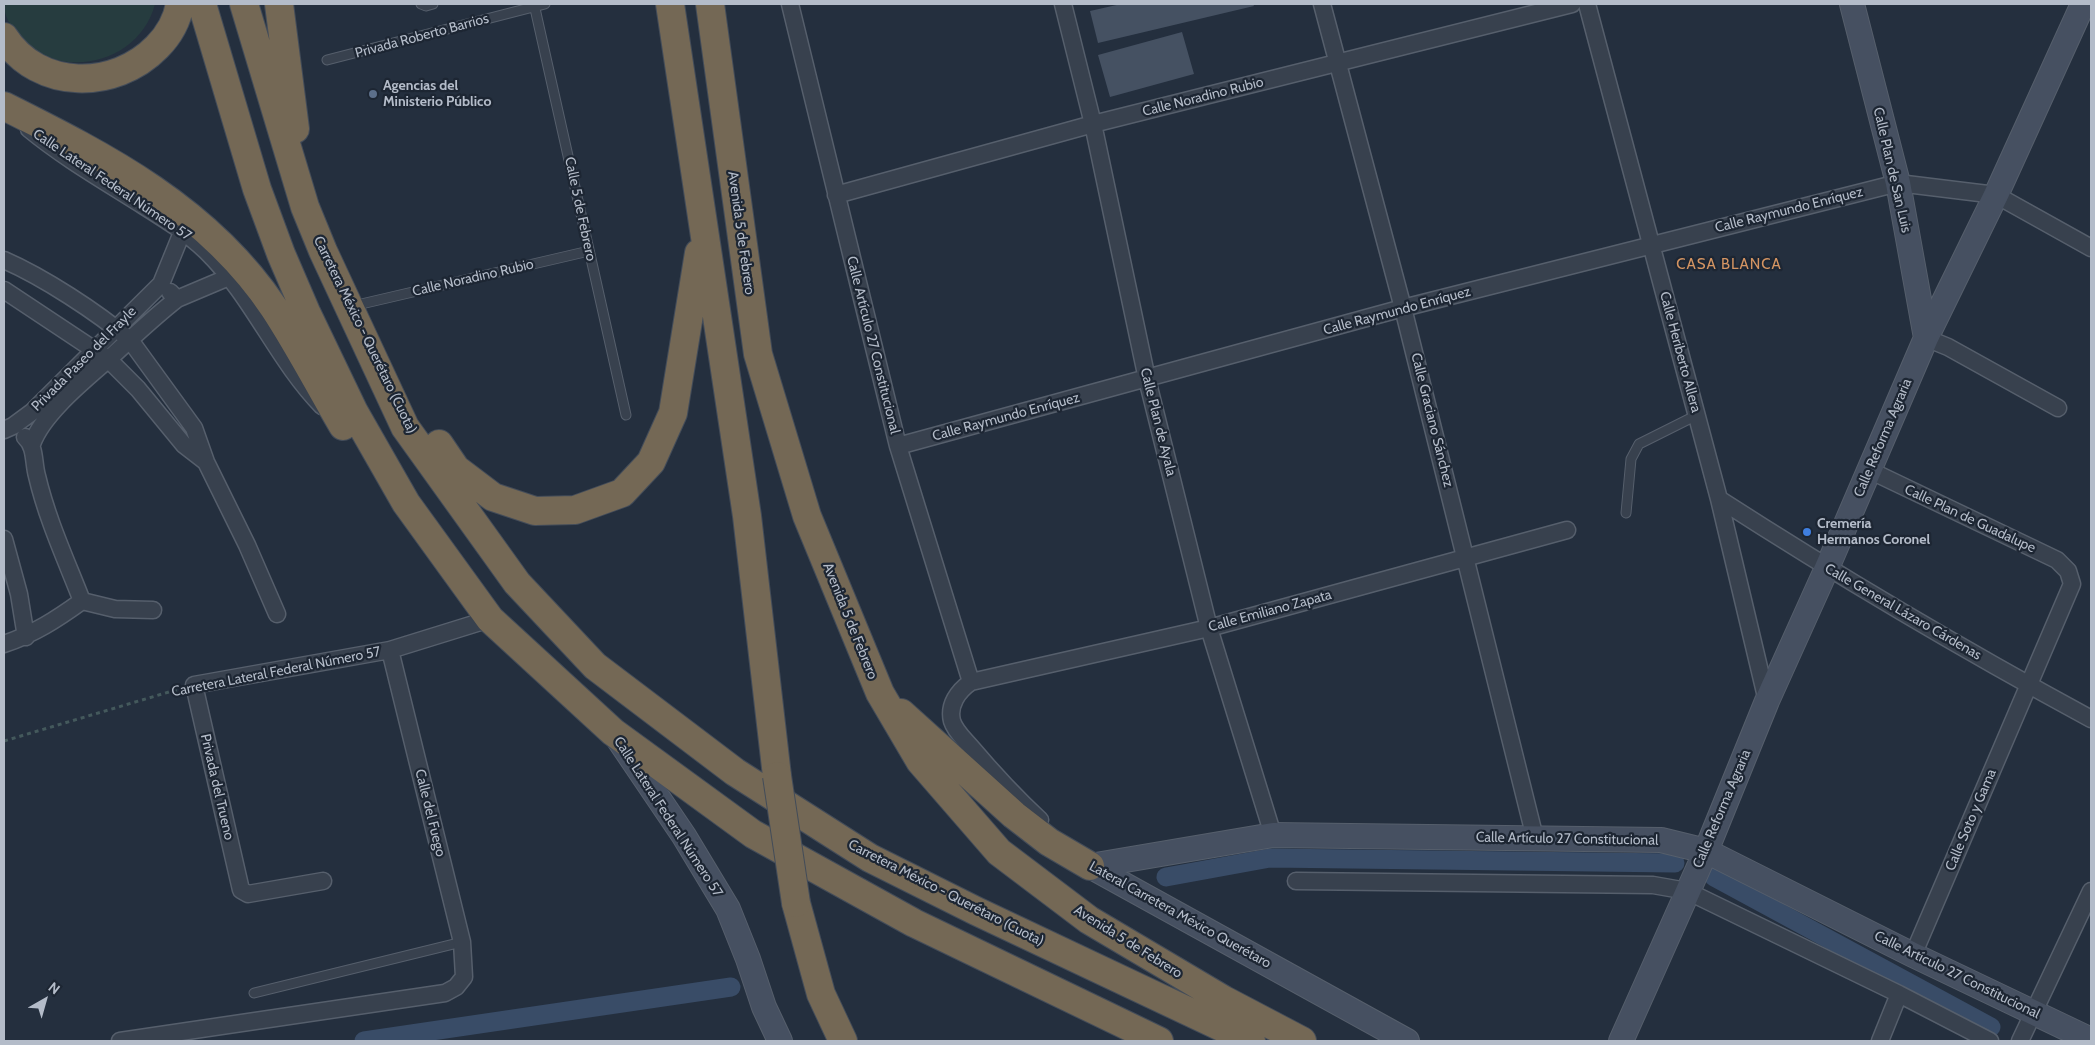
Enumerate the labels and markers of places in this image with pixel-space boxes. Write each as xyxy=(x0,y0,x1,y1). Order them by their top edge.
place label: Agencias del Ministerio Público xyxy=(383,78,491,110)
marker: Agencias del Ministerio Público xyxy=(367,88,379,100)
place label: Cremería Hermanos Coronel xyxy=(1817,516,1930,548)
marker: Cremería Hermanos Coronel xyxy=(1801,526,1813,538)

